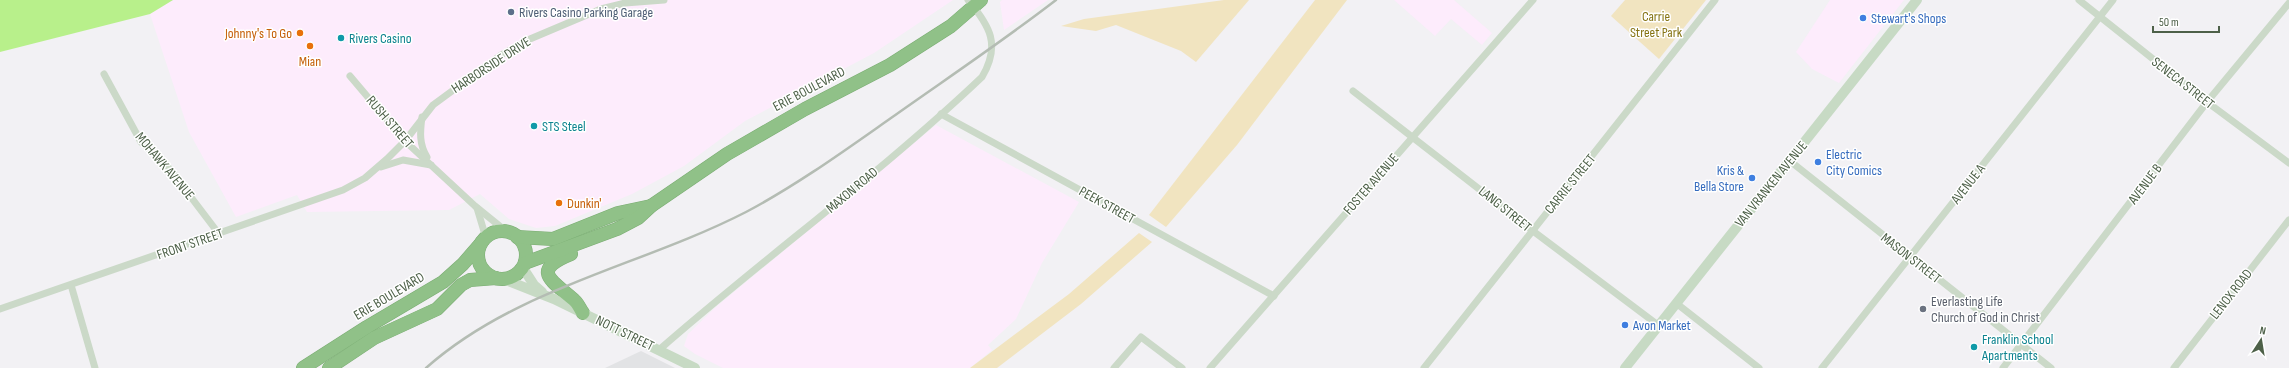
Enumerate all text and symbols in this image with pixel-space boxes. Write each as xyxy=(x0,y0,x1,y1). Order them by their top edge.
place label: Rivers Casino Parking Garage xyxy=(519,4,653,21)
marker: Rivers Casino Parking Garage xyxy=(506,7,516,17)
park label: Carrie Street Park xyxy=(1630,8,1683,41)
scale bar xyxy=(2153,8,2219,34)
place label: Stewart's Shops xyxy=(1871,10,1946,27)
marker: Stewart's Shops xyxy=(1858,13,1868,23)
text: 50 m xyxy=(2159,15,2179,30)
place label: Johnny's To Go xyxy=(224,25,292,42)
marker: Johnny's To Go xyxy=(295,28,305,38)
place label: Rivers Casino xyxy=(349,30,412,47)
marker: Rivers Casino xyxy=(336,33,346,43)
street label: HARBORSIDE DRIVE xyxy=(448,33,534,97)
marker: Mian xyxy=(305,41,315,51)
place label: Mian xyxy=(299,53,321,70)
street label: SENECA STREET xyxy=(2148,53,2218,113)
street label: ERIE BOULEVARD xyxy=(770,63,848,115)
street label: RUSH STREET xyxy=(363,92,418,152)
place label: STS Steel xyxy=(542,118,586,135)
marker: STS Steel xyxy=(529,121,539,131)
street label: MOHAWK AVENUE xyxy=(132,129,198,204)
street label: VAN VRANKEN AVENUE xyxy=(1731,137,1811,231)
place label: Electric City Comics xyxy=(1826,146,1882,179)
street label: FOSTER AVENUE xyxy=(1340,150,1402,218)
street label: CARRIE STREET xyxy=(1541,151,1599,217)
marker: Electric City Comics xyxy=(1813,157,1823,167)
street label: AVENUE A xyxy=(1947,160,1989,208)
street label: AVENUE B xyxy=(2124,161,2166,208)
place label: Kris & Bella Store xyxy=(1694,162,1744,195)
street label: MAXON ROAD xyxy=(823,163,881,217)
marker: Kris & Bella Store xyxy=(1747,173,1757,183)
street label: PEEK STREET xyxy=(1076,183,1138,227)
street label: LANG STREET xyxy=(1475,183,1535,236)
place label: Dunkin' xyxy=(567,195,601,212)
marker: Dunkin' xyxy=(554,198,564,208)
street label: FRONT STREET xyxy=(155,225,226,263)
street label: MASON STREET xyxy=(1877,229,1945,287)
street label: LENOX ROAD xyxy=(2206,265,2256,322)
street label: ERIE BOULEVARD xyxy=(351,268,427,324)
place label: Everlasting Life Church of God in Christ xyxy=(1931,293,2040,326)
marker: Everlasting Life Church of God in Christ xyxy=(1918,304,1928,314)
street label: NOTT STREET xyxy=(593,312,657,355)
place label: Avon Market xyxy=(1632,317,1691,334)
marker: Avon Market xyxy=(1620,320,1630,330)
north arrow xyxy=(2241,320,2281,360)
text: N xyxy=(2259,324,2267,338)
place label: Franklin School Apartments xyxy=(1981,331,2053,364)
marker: Franklin School Apartments xyxy=(1969,342,1979,352)

